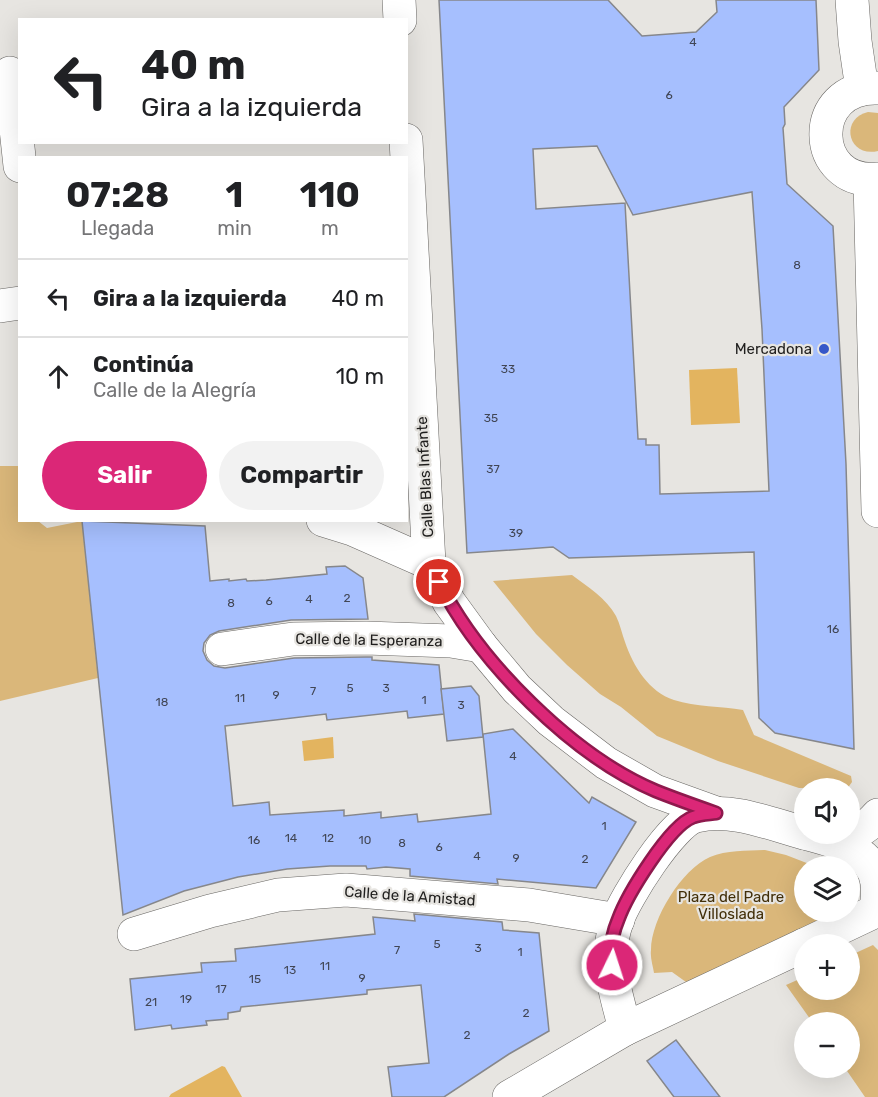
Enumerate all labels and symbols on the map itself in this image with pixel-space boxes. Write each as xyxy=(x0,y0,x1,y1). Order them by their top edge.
house number: 4 xyxy=(689,35,697,49)
house number: 6 xyxy=(665,88,673,102)
house number: 8 xyxy=(793,258,801,272)
place label: Mercadona xyxy=(735,340,812,358)
marker: Mercadona xyxy=(817,342,831,356)
house number: 33 xyxy=(501,362,515,376)
house number: 35 xyxy=(484,411,498,425)
street label: Calle Blas Infante xyxy=(413,416,437,538)
house number: 37 xyxy=(486,462,500,476)
house number: 39 xyxy=(509,526,523,540)
pin xyxy=(413,556,464,607)
house number: 2 xyxy=(343,591,351,605)
house number: 4 xyxy=(305,592,313,606)
house number: 6 xyxy=(265,594,273,608)
house number: 8 xyxy=(227,596,235,610)
house number: 16 xyxy=(827,622,839,636)
street label: Calle de la Esperanza xyxy=(295,630,443,650)
house number: 5 xyxy=(346,681,354,695)
house number: 3 xyxy=(382,681,390,695)
house number: 7 xyxy=(310,684,316,698)
house number: 9 xyxy=(272,688,280,702)
house number: 11 xyxy=(235,691,245,705)
house number: 1 xyxy=(421,693,427,707)
house number: 18 xyxy=(156,695,168,709)
house number: 3 xyxy=(457,698,465,712)
house number: 4 xyxy=(509,749,517,763)
house number: 1 xyxy=(601,819,607,833)
house number: 14 xyxy=(285,831,298,845)
house number: 12 xyxy=(322,831,334,845)
house number: 16 xyxy=(248,833,260,847)
house number: 10 xyxy=(359,833,371,847)
house number: 8 xyxy=(398,836,406,850)
house number: 6 xyxy=(435,840,443,854)
house number: 4 xyxy=(473,849,481,863)
house number: 9 xyxy=(512,851,520,865)
house number: 2 xyxy=(581,852,589,866)
street label: Calle de la Amistad xyxy=(344,882,476,910)
park label: Plaza del Padre Villoslada xyxy=(678,888,784,923)
position arrow xyxy=(580,933,644,997)
house number: 5 xyxy=(433,937,441,951)
house number: 3 xyxy=(474,941,482,955)
house number: 7 xyxy=(394,943,400,957)
house number: 1 xyxy=(517,945,523,959)
house number: 11 xyxy=(320,959,330,973)
house number: 13 xyxy=(284,963,296,977)
house number: 9 xyxy=(358,971,366,985)
house number: 15 xyxy=(249,972,261,986)
house number: 17 xyxy=(215,982,227,996)
house number: 19 xyxy=(180,992,192,1006)
house number: 21 xyxy=(145,995,157,1009)
house number: 2 xyxy=(522,1006,530,1020)
house number: 2 xyxy=(463,1028,471,1042)

